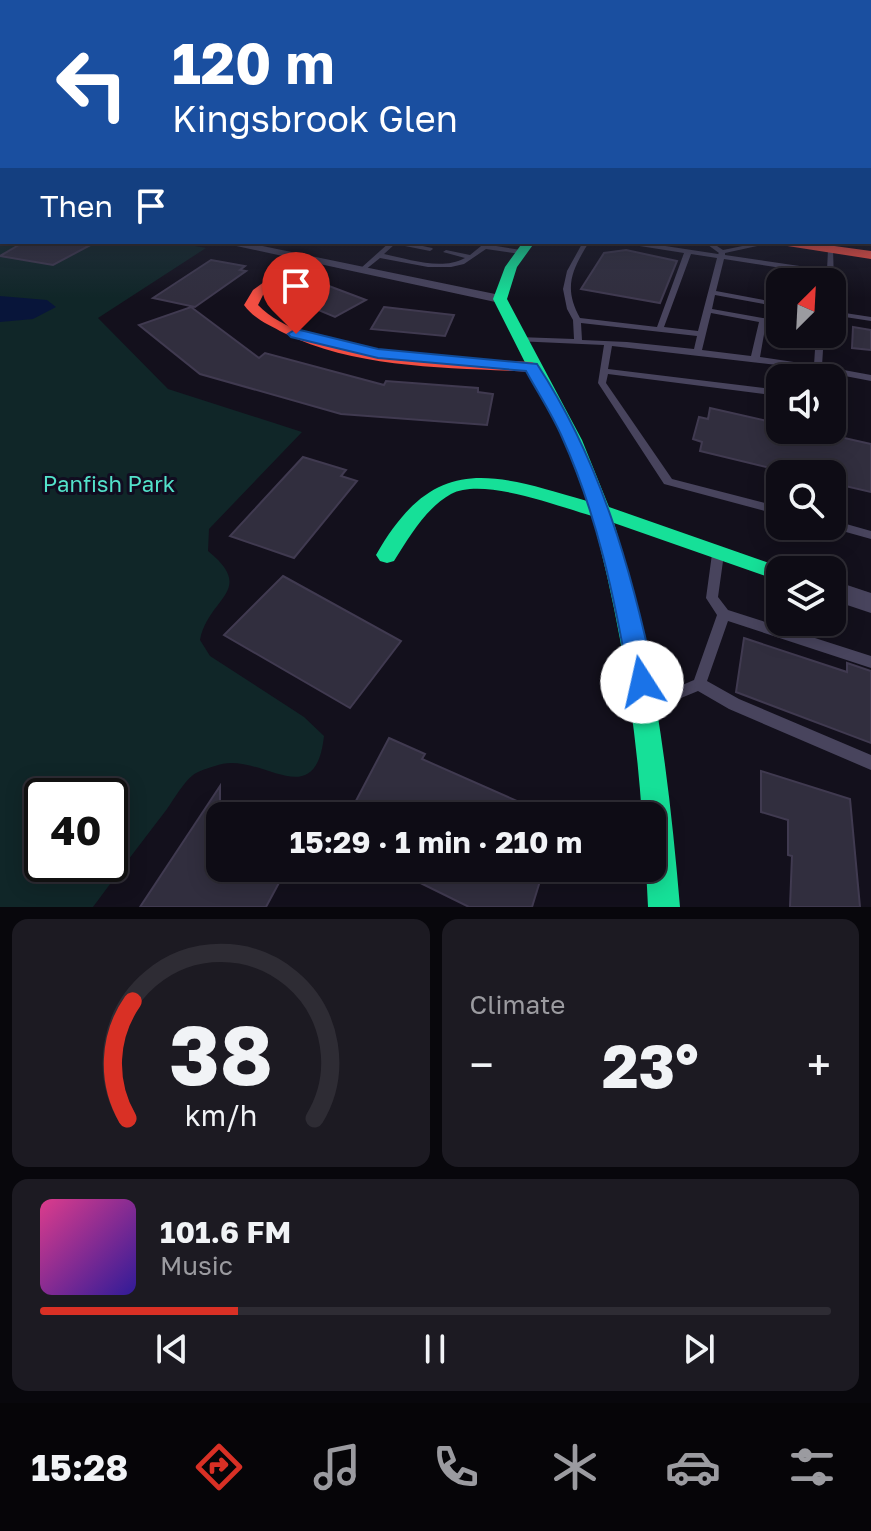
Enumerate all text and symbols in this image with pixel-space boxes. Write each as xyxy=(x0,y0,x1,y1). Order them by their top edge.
text: 120 m xyxy=(172,29,334,96)
icon: left xyxy=(40,32,144,136)
text: Kingsbrook Glen xyxy=(172,97,458,140)
icon: arrive xyxy=(129,184,173,228)
text: Then xyxy=(40,188,113,224)
pin xyxy=(262,252,330,334)
icon: arrive xyxy=(274,264,318,308)
north arrow xyxy=(766,268,846,348)
map controls xyxy=(766,268,846,636)
button: sound xyxy=(766,364,846,444)
button: search xyxy=(766,460,846,540)
park label: Panfish Park xyxy=(43,470,175,497)
button: layers xyxy=(766,556,846,636)
position arrow xyxy=(600,640,684,724)
speed limit sign: 40 xyxy=(24,778,128,882)
text: 15:29 · 1 min · 210 m xyxy=(290,824,582,860)
text: Climate xyxy=(470,989,565,1020)
text: 38 xyxy=(169,1003,273,1103)
text: 23° xyxy=(602,1029,699,1101)
text: − xyxy=(470,1038,494,1091)
text: + xyxy=(807,1038,831,1091)
text: km/h xyxy=(184,1098,257,1132)
text: 101.6 FM xyxy=(160,1214,291,1250)
text: Music xyxy=(160,1250,233,1281)
icon: previous xyxy=(150,1327,194,1371)
icon: pause xyxy=(413,1327,457,1371)
icon: next xyxy=(677,1327,721,1371)
icon: directions xyxy=(191,1439,247,1495)
icon: music xyxy=(309,1439,365,1495)
icon: phone xyxy=(428,1439,484,1495)
icon: climate xyxy=(547,1439,603,1495)
icon: car xyxy=(665,1439,721,1495)
icon: filters xyxy=(784,1439,840,1495)
text: 15:28 xyxy=(31,1446,128,1489)

